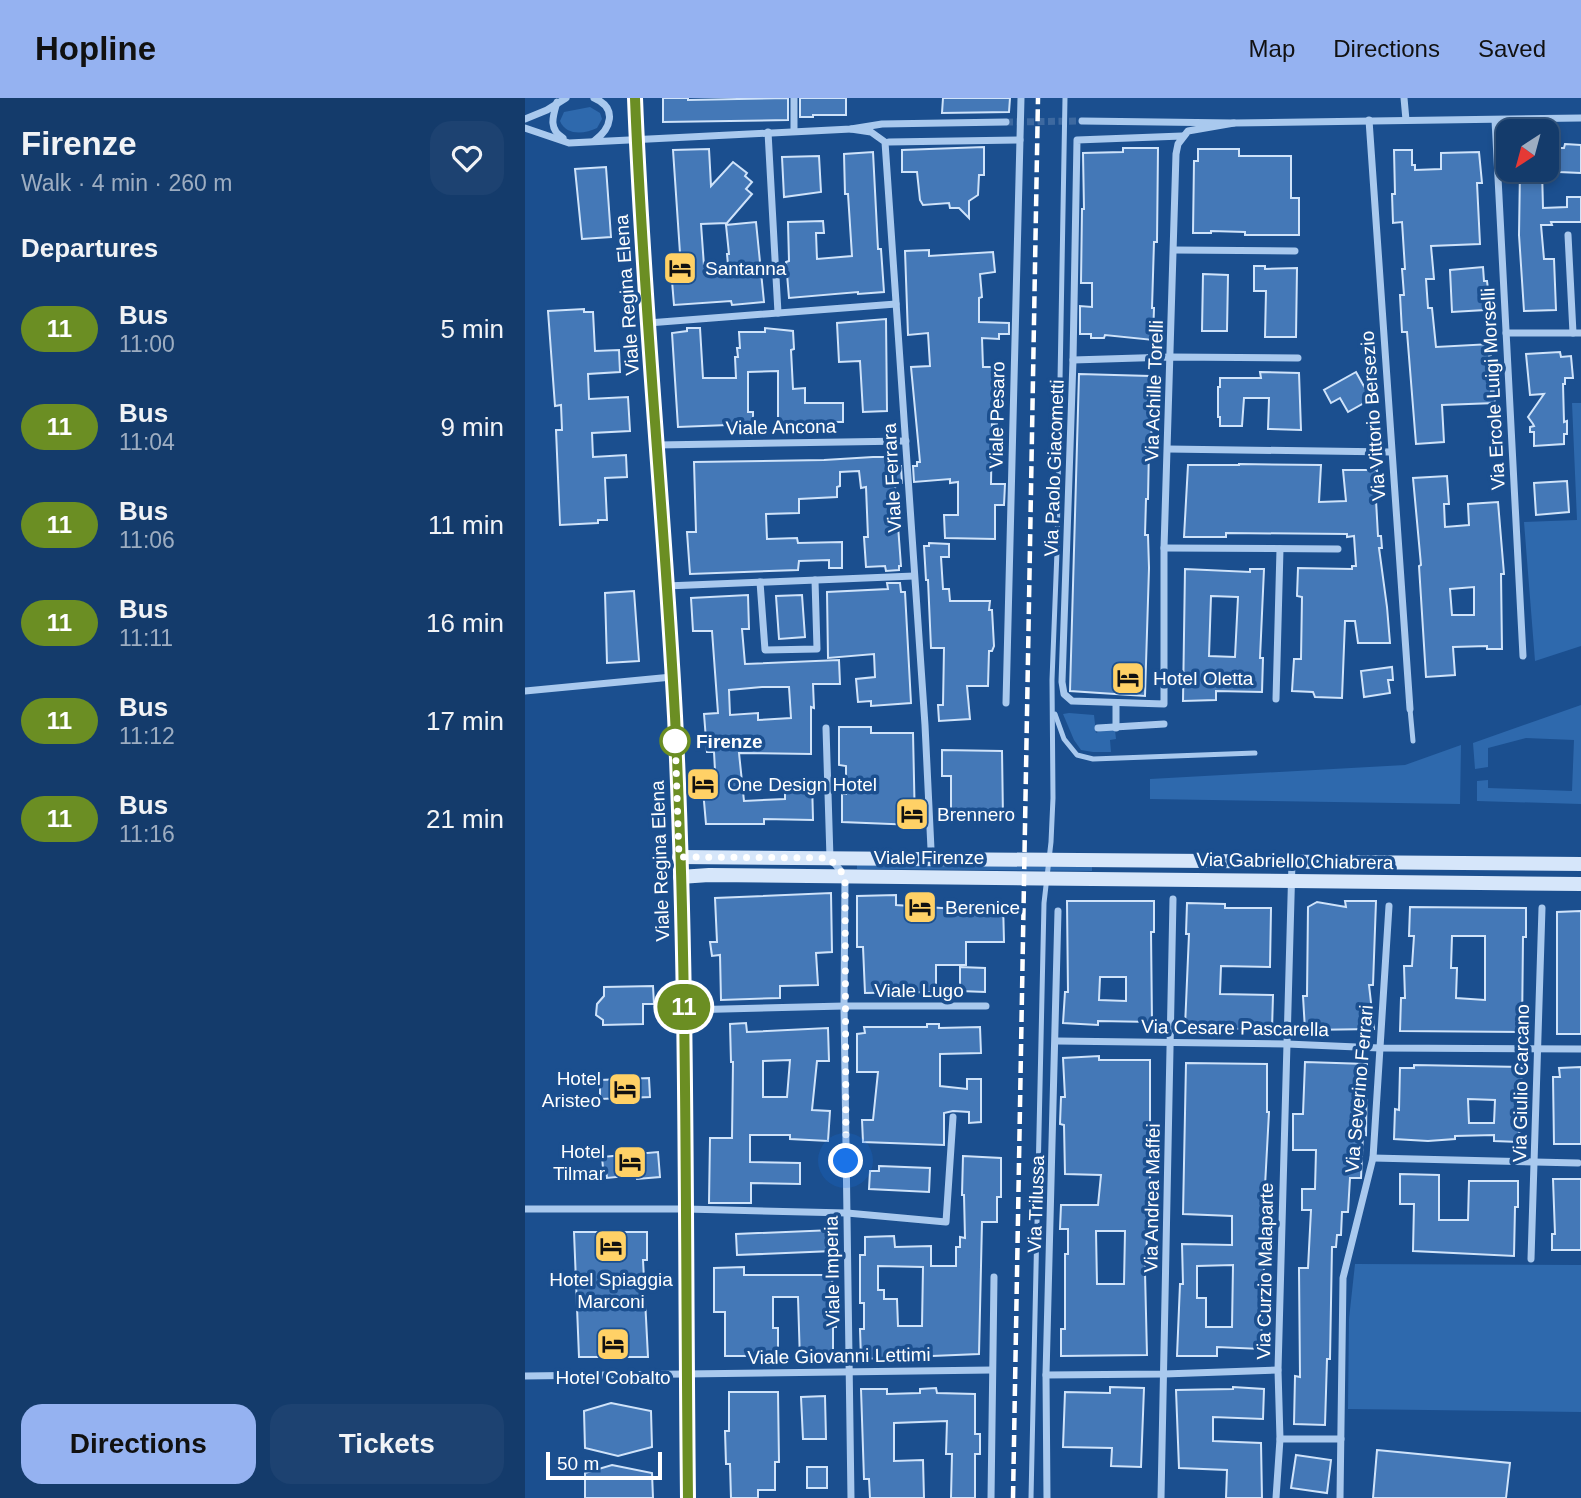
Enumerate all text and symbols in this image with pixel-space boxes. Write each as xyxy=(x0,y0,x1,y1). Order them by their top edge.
text: Hopline xyxy=(35,30,156,67)
text: Map xyxy=(1249,35,1295,62)
text: Directions xyxy=(1333,35,1440,62)
text: Saved xyxy=(1478,35,1546,62)
north arrow xyxy=(1496,119,1559,182)
map controls xyxy=(1496,119,1559,182)
button: heart xyxy=(430,121,504,195)
text: Firenze xyxy=(21,125,137,162)
text: Walk · 4 min · 260 m xyxy=(21,170,232,196)
street label: Viale Regina Elena xyxy=(611,213,643,376)
text: Departures xyxy=(21,233,158,263)
hotel icon: Santanna xyxy=(661,249,699,287)
place label: Santanna xyxy=(705,258,787,279)
street label: Via Ercole Luigi Morselli xyxy=(1477,287,1509,491)
text: Bus xyxy=(119,300,168,330)
text: 5 min xyxy=(440,314,504,344)
text: 11 xyxy=(47,315,72,342)
street label: Via Achille Torelli xyxy=(1141,320,1167,462)
street label: Via Vittorio Bersezio xyxy=(1357,330,1389,502)
text: 11:00 xyxy=(119,331,175,357)
street label: Viale Pesaro xyxy=(986,361,1008,469)
street label: Via Paolo Giacometti xyxy=(1040,379,1068,557)
text: Bus xyxy=(119,398,168,428)
text: 9 min xyxy=(440,412,504,442)
text: 11 xyxy=(47,413,72,440)
street label: Viale Ancona xyxy=(726,416,837,438)
street label: Viale Ferrara xyxy=(879,422,905,533)
text: 11:04 xyxy=(119,429,175,455)
text: Bus xyxy=(119,496,168,526)
text: 11 min xyxy=(428,510,504,540)
text: 11 xyxy=(47,511,72,538)
text: 11:06 xyxy=(119,527,175,553)
text: Bus xyxy=(119,594,168,624)
text: 16 min xyxy=(426,608,504,638)
text: 11 xyxy=(47,609,72,636)
text: 11:11 xyxy=(119,625,173,651)
hotel icon: Hotel Oletta xyxy=(1109,659,1147,697)
place label: Hotel Oletta xyxy=(1153,668,1254,689)
text: Bus xyxy=(119,692,168,722)
text: 17 min xyxy=(426,706,504,736)
text: 11 xyxy=(47,707,72,734)
text: 11:12 xyxy=(119,723,175,749)
marker: Firenze xyxy=(660,726,690,756)
place label: Firenze xyxy=(696,731,763,752)
hotel icon: One Design Hotel xyxy=(684,765,722,803)
place label: One Design Hotel xyxy=(727,774,877,795)
street label: Viale Regina Elena xyxy=(647,780,673,942)
text: Bus xyxy=(119,790,168,820)
hotel icon: Brennero xyxy=(893,795,931,833)
text: 21 min xyxy=(426,804,504,834)
place label: Brennero xyxy=(937,804,1015,825)
text: 11 xyxy=(47,805,72,832)
text: 11:16 xyxy=(119,821,175,847)
street label: Viale Firenze xyxy=(874,847,984,868)
street label: Via Gabriello Chiabrera xyxy=(1196,849,1394,873)
hotel icon: Berenice xyxy=(901,888,939,926)
place label: Berenice xyxy=(945,897,1020,918)
street label: Viale Lugo xyxy=(874,980,964,1001)
line badge: 11 xyxy=(653,984,715,1030)
text: 11 xyxy=(671,993,697,1020)
street label: Via Severino Ferrari xyxy=(1341,1004,1377,1174)
street label: Via Giulio Carcano xyxy=(1509,1004,1533,1162)
street label: Via Cesare Pascarella xyxy=(1141,1016,1329,1040)
place label: Hotel Aristeo xyxy=(542,1068,601,1111)
hotel icon: Hotel Aristeo xyxy=(606,1070,644,1108)
street label: Via Andrea Maffei xyxy=(1140,1123,1164,1273)
place label: Hotel Tilmar xyxy=(553,1141,606,1184)
hotel icon: Hotel Tilmar xyxy=(611,1143,649,1181)
your location xyxy=(828,1143,863,1178)
street label: Via Trilussa xyxy=(1024,1154,1048,1253)
street label: Via Curzio Malaparte xyxy=(1253,1182,1277,1360)
street label: Viale Imperia xyxy=(821,1215,843,1326)
hotel icon: Hotel Spiaggia Marconi xyxy=(592,1227,630,1265)
place label: Hotel Spiaggia Marconi xyxy=(549,1269,673,1312)
hotel icon: Hotel Cobalto xyxy=(594,1325,632,1363)
street label: Viale Giovanni Lettimi xyxy=(747,1344,931,1368)
place label: Hotel Cobalto xyxy=(555,1367,671,1388)
button: Directions xyxy=(21,1404,256,1484)
button: Tickets xyxy=(270,1404,504,1484)
scale bar xyxy=(546,1449,661,1481)
text: 50 m xyxy=(557,1453,599,1474)

